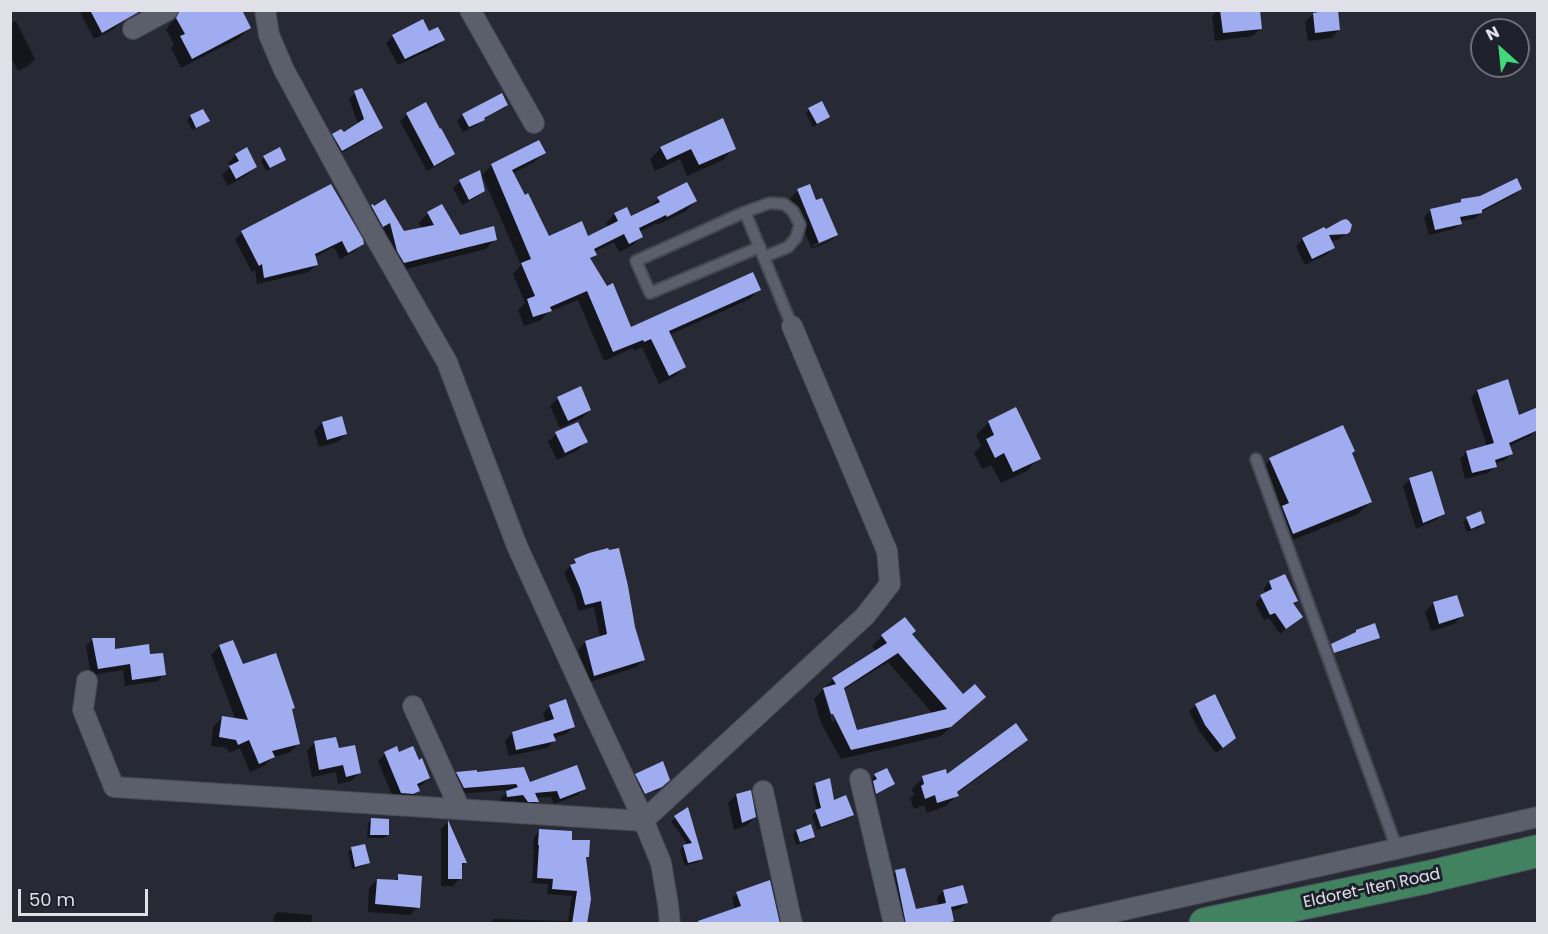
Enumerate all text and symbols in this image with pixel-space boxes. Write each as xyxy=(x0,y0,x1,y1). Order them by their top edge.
north arrow xyxy=(1470,18,1530,78)
text: N xyxy=(1482,20,1503,46)
street label: Eldoret-Iten Road xyxy=(1302,865,1442,913)
scale bar xyxy=(21,877,152,915)
text: 50 m xyxy=(29,887,75,912)

